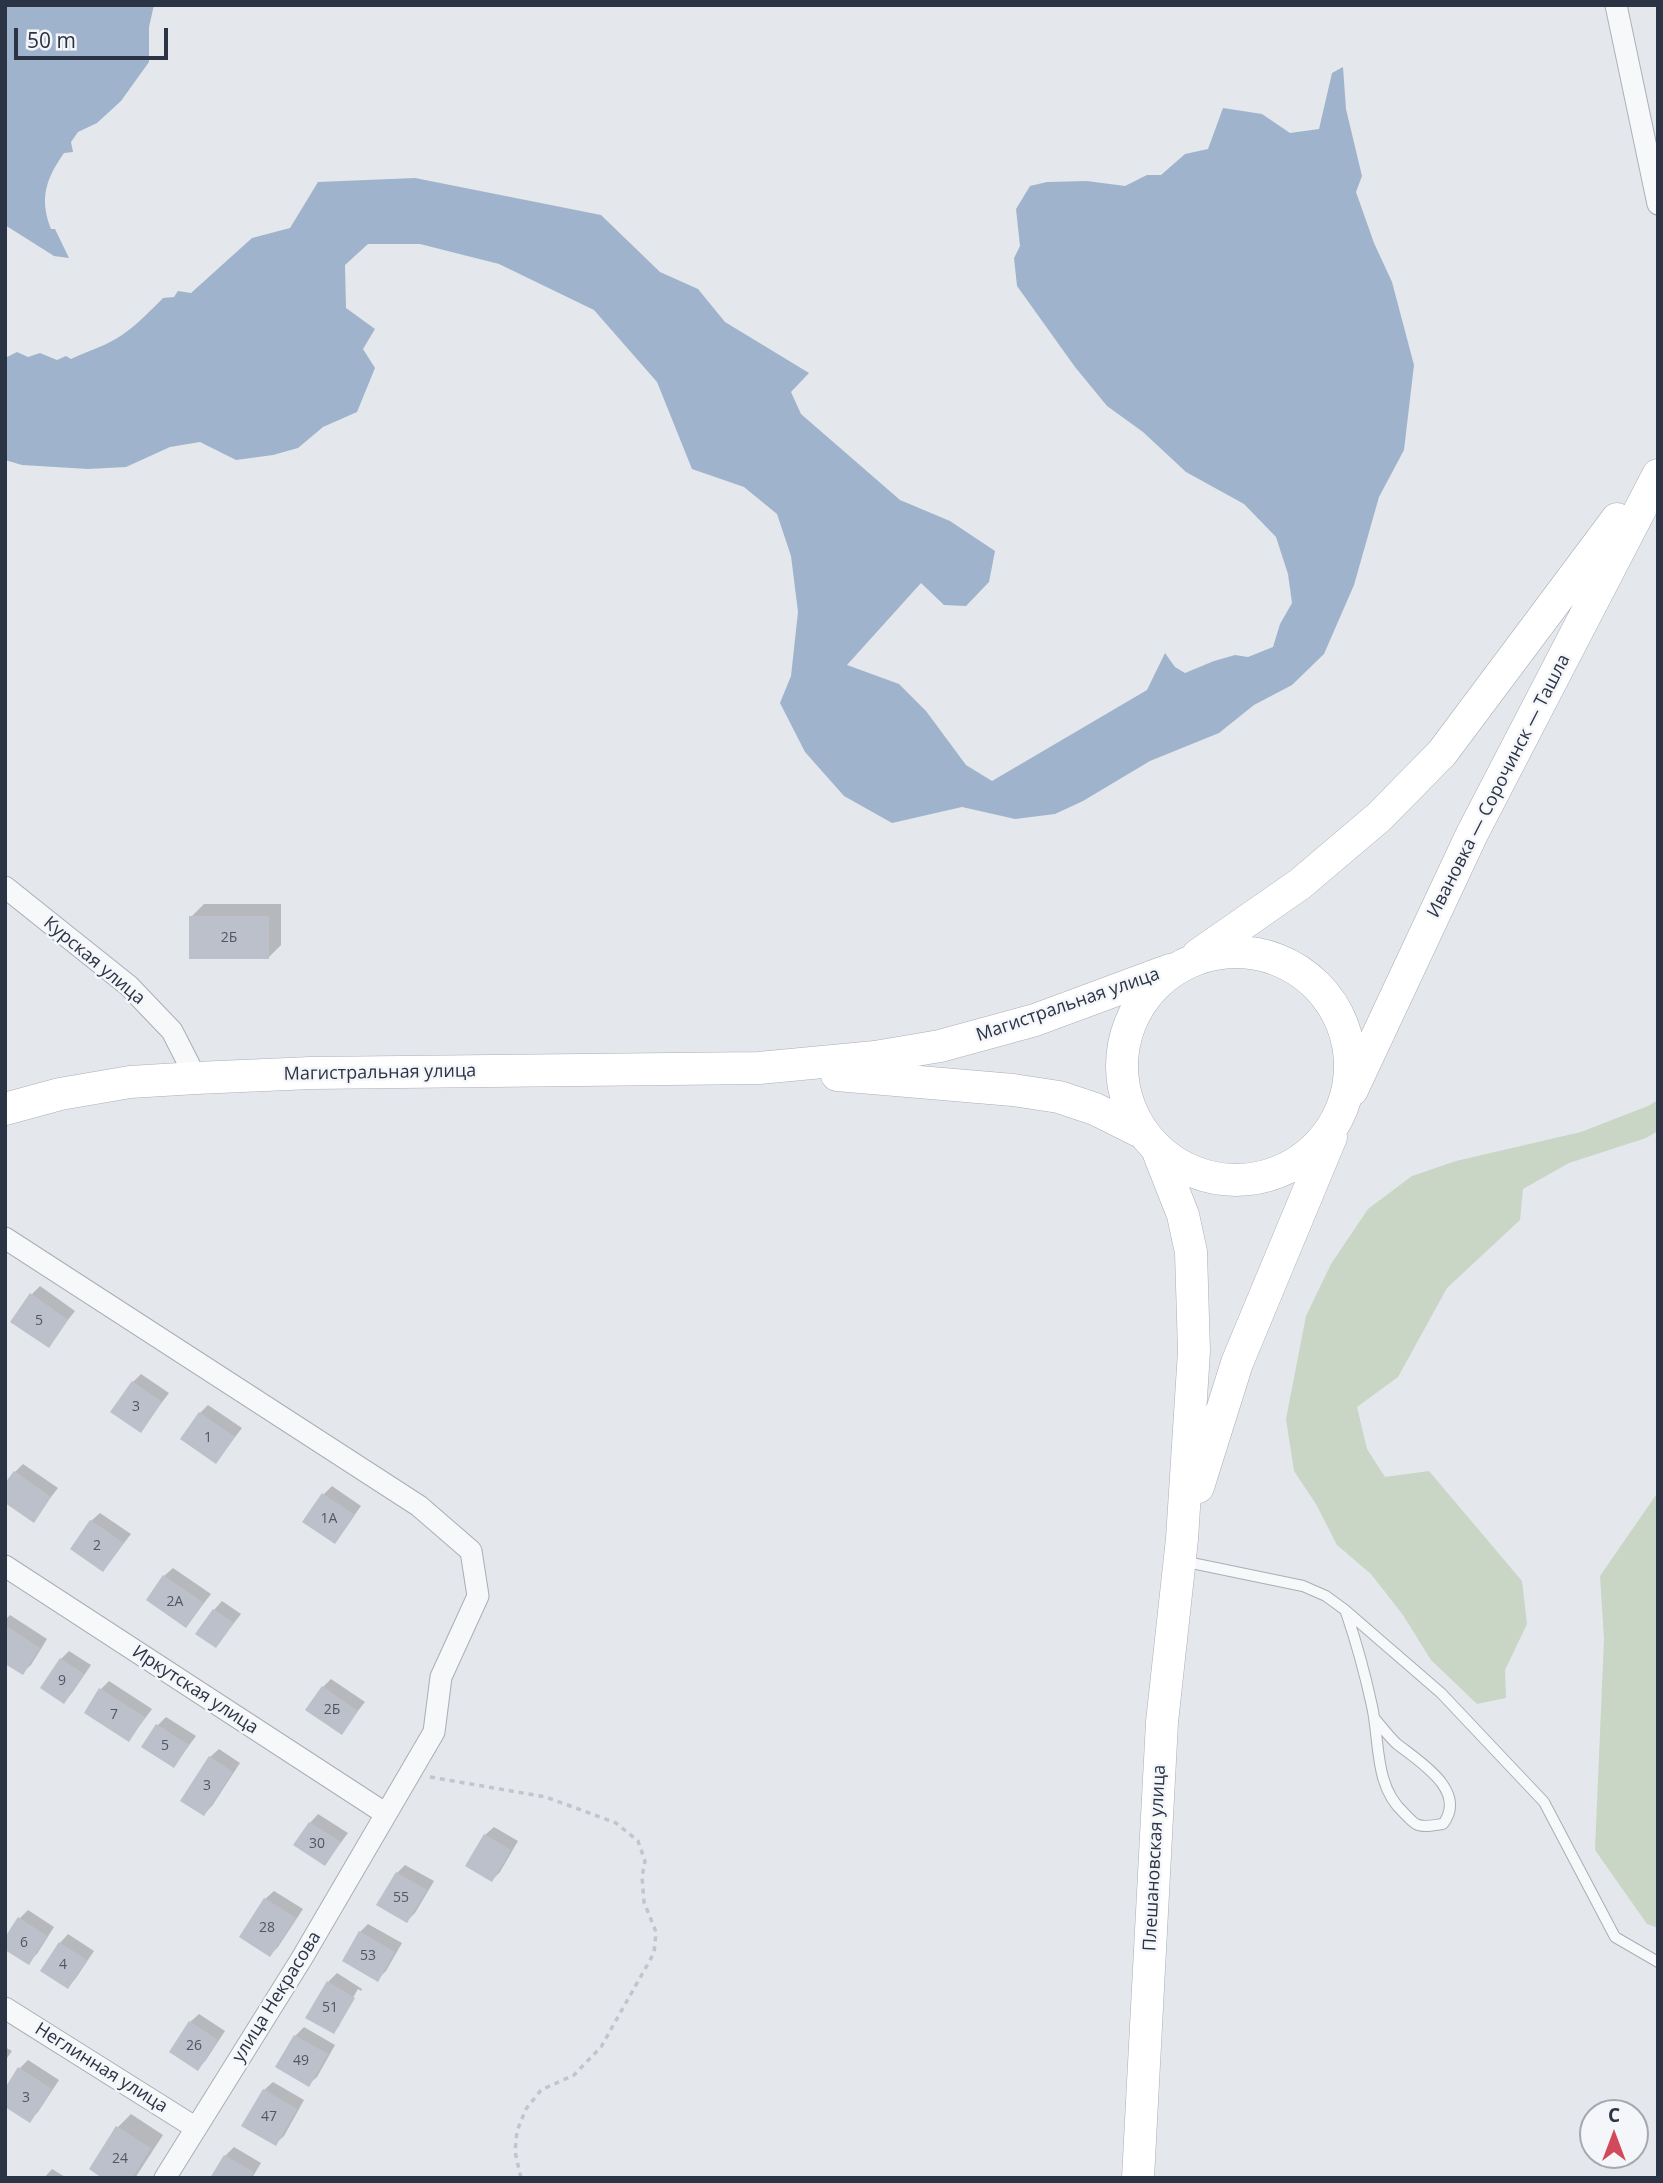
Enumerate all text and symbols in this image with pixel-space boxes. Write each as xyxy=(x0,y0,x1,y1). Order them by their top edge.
scale bar xyxy=(18,14,172,58)
text: 50 m xyxy=(27,26,76,54)
street label: Ивановка — Сорочинск — Ташла xyxy=(1423,651,1575,921)
street label: Курская улица xyxy=(39,912,149,1010)
house number: 2Б xyxy=(221,930,237,946)
street label: Магистральная улица xyxy=(973,963,1163,1047)
street label: Магистральная улица xyxy=(284,1061,476,1085)
house number: 5 xyxy=(35,1313,43,1329)
house number: 3 xyxy=(132,1399,140,1415)
house number: 1 xyxy=(204,1430,212,1446)
house number: 1А xyxy=(321,1511,337,1527)
house number: 2 xyxy=(93,1538,101,1554)
house number: 2А xyxy=(167,1594,183,1610)
street label: Иркутская улица xyxy=(128,1641,262,1739)
house number: 9 xyxy=(58,1673,66,1689)
house number: 2Б xyxy=(324,1702,340,1718)
house number: 7 xyxy=(110,1707,118,1723)
house number: 5 xyxy=(161,1738,169,1754)
street label: Плешановская улица xyxy=(1139,1764,1171,1952)
house number: 3 xyxy=(203,1778,211,1794)
house number: 30 xyxy=(309,1836,325,1852)
house number: 55 xyxy=(393,1890,409,1906)
house number: 28 xyxy=(259,1920,275,1936)
street label: улица Некрасова xyxy=(228,1928,326,2066)
house number: 6 xyxy=(20,1935,28,1951)
house number: 53 xyxy=(360,1948,376,1964)
house number: 4 xyxy=(59,1957,67,1973)
house number: 51 xyxy=(322,2000,338,2016)
street label: Неглинная улица xyxy=(31,2018,171,2118)
house number: 26 xyxy=(186,2038,202,2054)
house number: 49 xyxy=(293,2053,309,2069)
house number: 3 xyxy=(22,2090,30,2106)
north arrow xyxy=(1579,2099,1649,2169)
text: С xyxy=(1608,2102,1620,2128)
house number: 47 xyxy=(261,2109,277,2125)
house number: 24 xyxy=(112,2151,128,2167)

